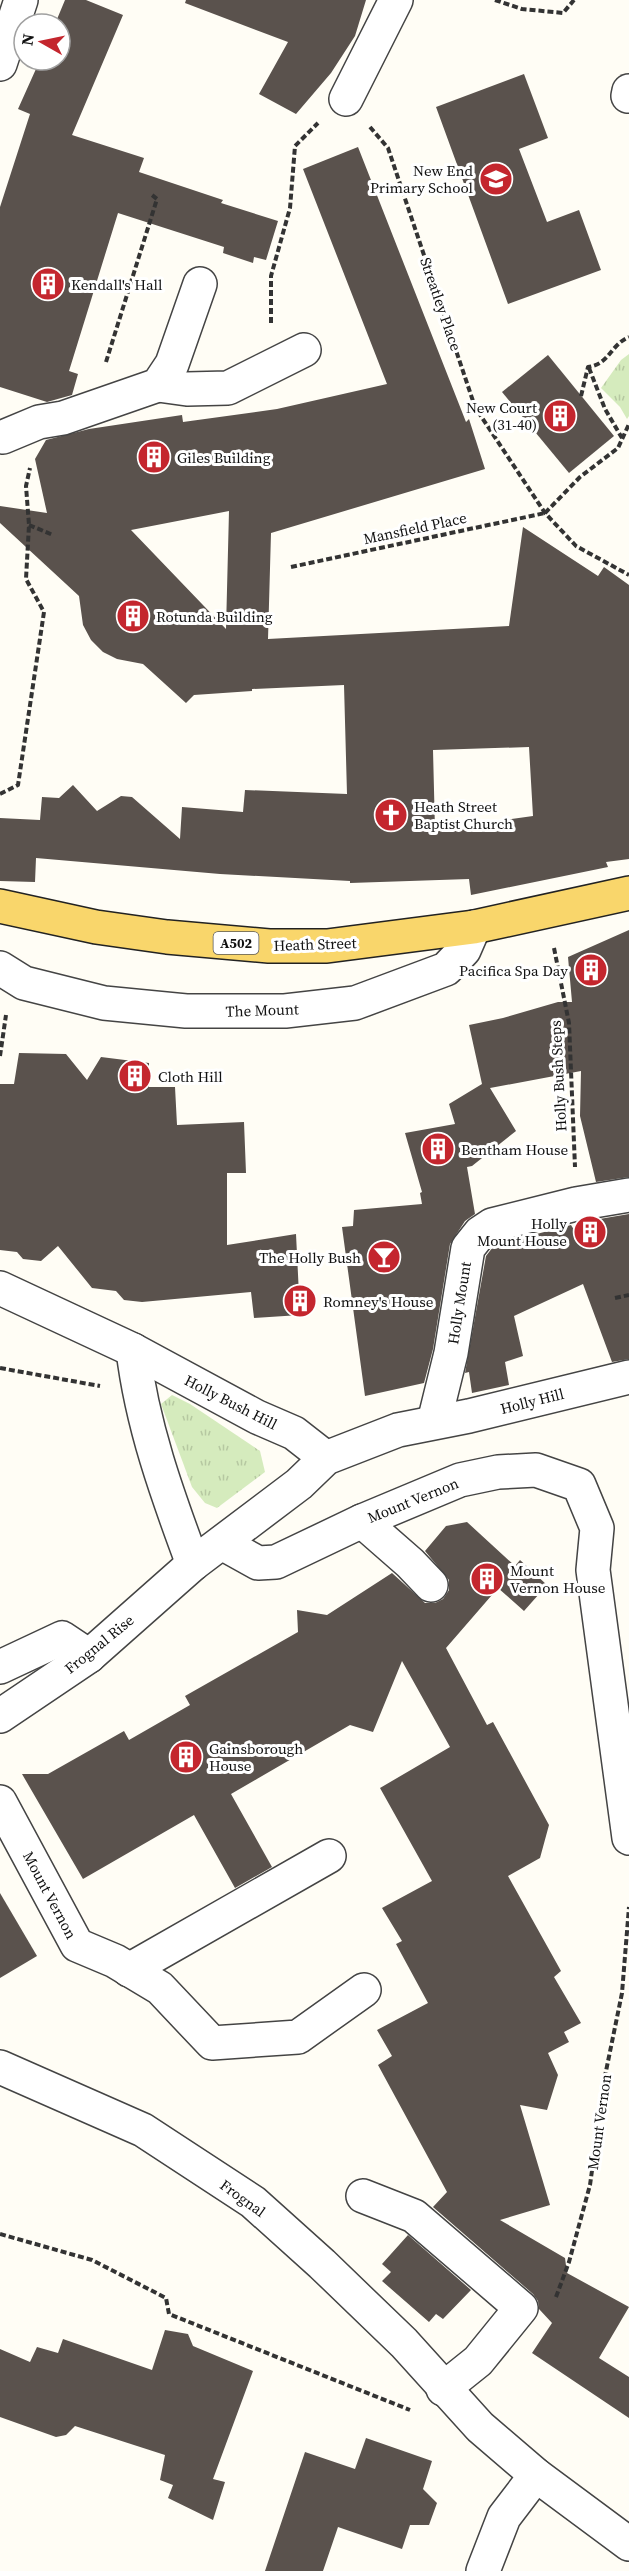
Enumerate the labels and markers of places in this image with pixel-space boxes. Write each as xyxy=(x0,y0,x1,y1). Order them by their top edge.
place label: New End Primary School xyxy=(370,160,474,198)
school or university icon: New End Primary School xyxy=(478,161,514,197)
building icon: Kendall's Hall xyxy=(30,266,66,302)
place label: Kendall's Hall xyxy=(71,274,163,295)
place label: New Court (31-40) xyxy=(466,397,537,435)
building icon: New Court (31-40) xyxy=(542,398,578,434)
building icon: Giles Building xyxy=(136,439,172,475)
place label: Giles Building xyxy=(177,447,271,468)
building icon: Rotunda Building xyxy=(115,598,151,634)
place label: Rotunda Building xyxy=(156,606,273,627)
place label: Heath Street Baptist Church xyxy=(414,796,513,834)
church icon: Heath Street Baptist Church xyxy=(373,797,409,833)
building icon: Pacifica Spa Day xyxy=(573,952,609,988)
place label: Pacifica Spa Day xyxy=(459,960,568,981)
building icon: Cloth Hill xyxy=(117,1058,153,1094)
place label: Cloth Hill xyxy=(158,1066,223,1087)
building icon: Bentham House xyxy=(420,1131,456,1167)
place label: Bentham House xyxy=(461,1139,568,1160)
place label: Holly Mount House xyxy=(477,1213,567,1251)
building icon: Holly Mount House xyxy=(572,1214,608,1250)
bar icon: The Holly Bush xyxy=(366,1239,402,1275)
place label: The Holly Bush xyxy=(259,1247,361,1268)
building icon: Romney's House xyxy=(282,1283,318,1319)
place label: Romney's House xyxy=(323,1291,434,1312)
place label: Mount Vernon House xyxy=(510,1560,606,1598)
building icon: Mount Vernon House xyxy=(469,1561,505,1597)
place label: Gainsborough House xyxy=(209,1738,303,1776)
building icon: Gainsborough House xyxy=(168,1739,204,1775)

